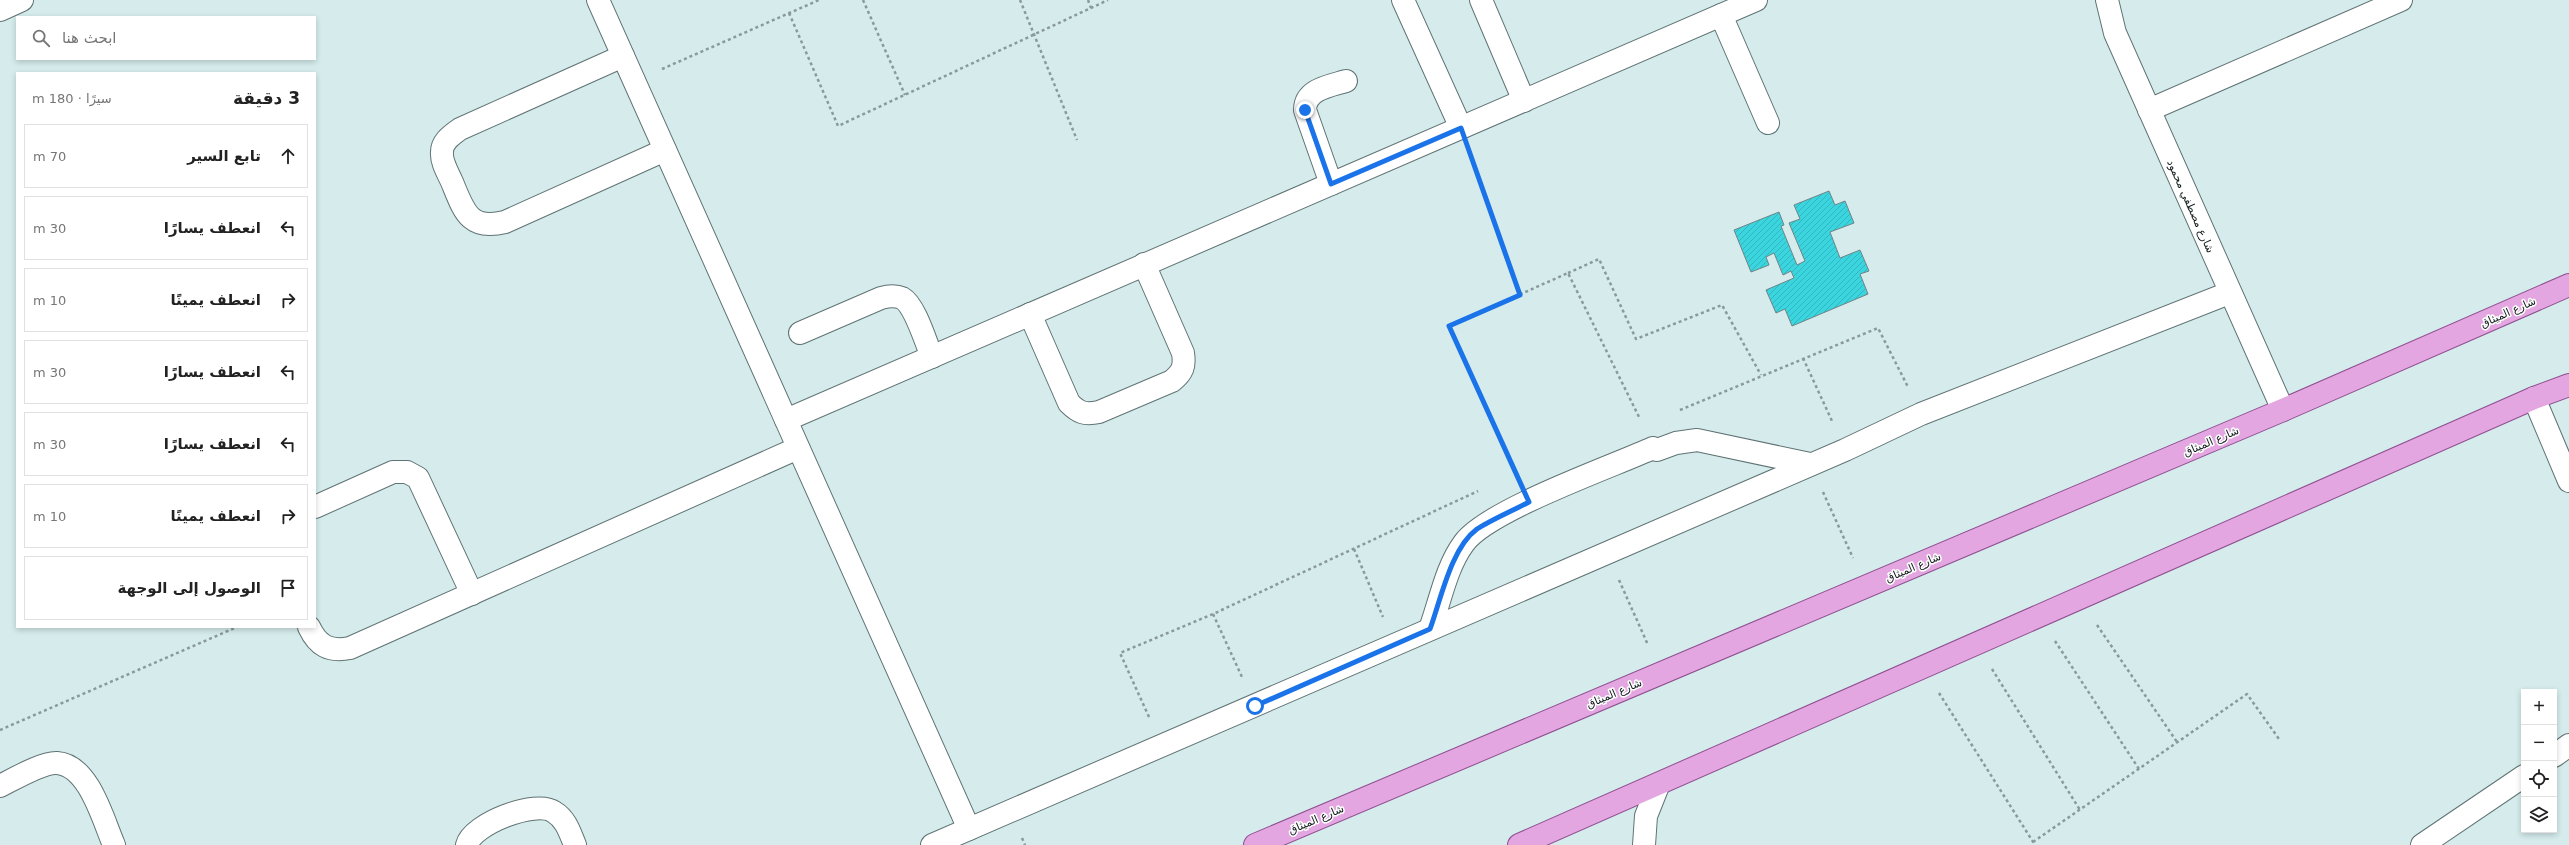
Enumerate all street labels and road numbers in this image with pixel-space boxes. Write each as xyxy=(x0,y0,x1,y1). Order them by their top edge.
street label: شارع مصطفي محمود xyxy=(2164,158,2217,255)
street label: شارع الميثاق xyxy=(2479,294,2538,330)
street label: شارع الميثاق xyxy=(2181,424,2241,459)
street label: شارع الميثاق xyxy=(1883,550,1943,585)
street label: شارع الميثاق xyxy=(1584,676,1644,711)
street label: شارع الميثاق xyxy=(1286,802,1346,837)

